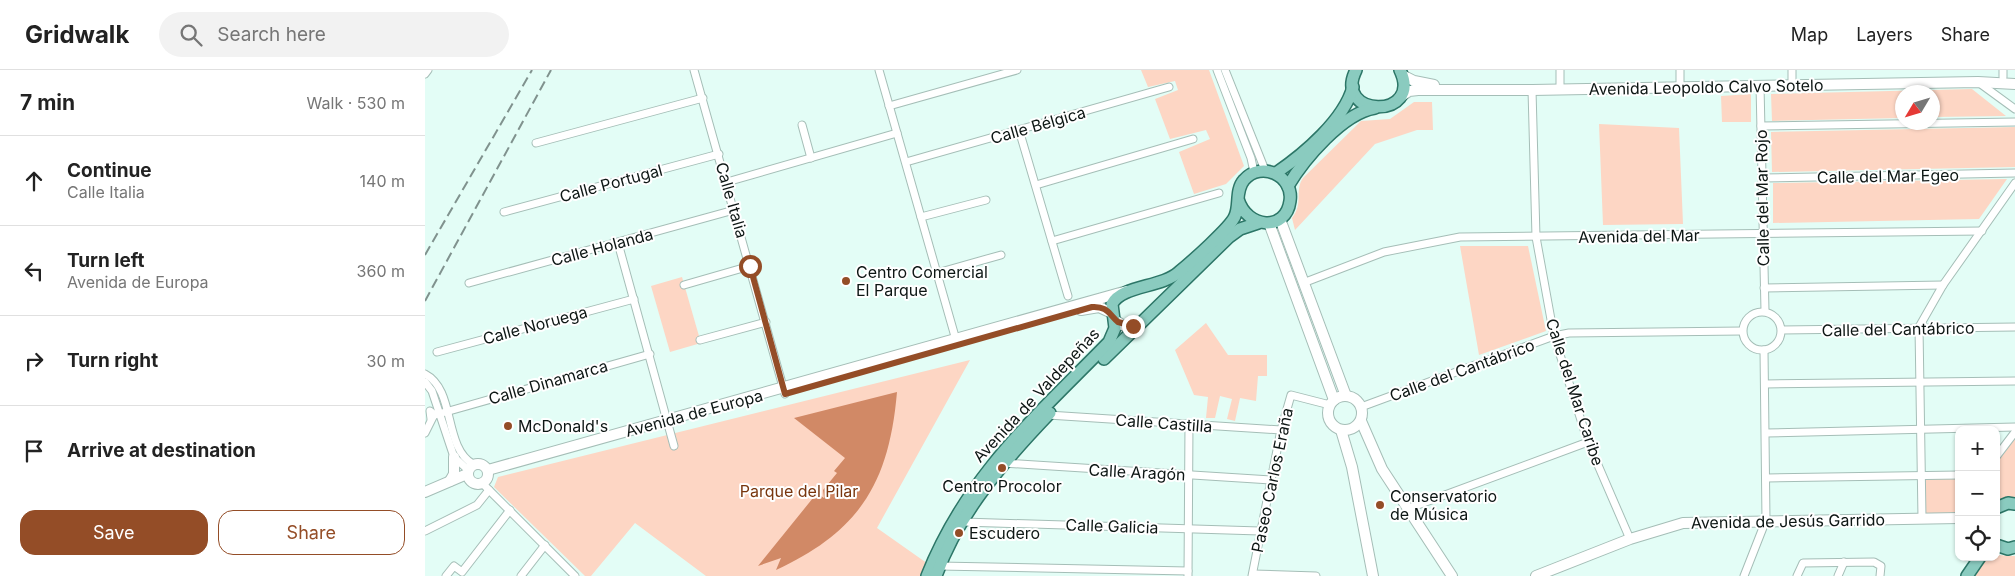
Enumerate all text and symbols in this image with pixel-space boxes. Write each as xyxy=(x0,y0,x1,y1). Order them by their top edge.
search box xyxy=(159,12,509,57)
text: Gridwalk xyxy=(25,20,129,49)
icon: search xyxy=(177,21,205,49)
text: Search here xyxy=(217,23,326,46)
text: Map xyxy=(1791,24,1828,45)
text: Layers xyxy=(1856,24,1913,45)
text: Share xyxy=(1941,24,1990,45)
street label: Avenida Leopoldo Calvo Sotelo xyxy=(1588,75,1824,99)
north arrow xyxy=(1895,85,1940,130)
text: 7 min xyxy=(20,90,75,115)
text: Walk · 530 m xyxy=(307,93,405,113)
street label: Calle Bélgica xyxy=(988,102,1088,148)
street label: Calle del Mar Rojo xyxy=(1751,129,1773,267)
text: Continue xyxy=(67,159,152,182)
street label: Calle Portugal xyxy=(557,160,665,206)
street label: Calle Italia xyxy=(712,160,752,240)
street label: Calle del Mar Egeo xyxy=(1817,165,1959,187)
icon: ahead xyxy=(20,167,48,195)
text: 140 m xyxy=(360,171,405,191)
text: Calle Italia xyxy=(67,182,145,202)
street label: Calle Holanda xyxy=(549,224,655,270)
street label: Avenida del Mar xyxy=(1578,225,1700,247)
text: Turn left xyxy=(67,249,145,272)
route start xyxy=(739,255,762,278)
icon: left xyxy=(20,257,48,285)
text: 360 m xyxy=(357,261,405,281)
place label: Centro Comercial El Parque xyxy=(856,262,988,300)
text: Avenida de Europa xyxy=(67,272,209,292)
marker: Centro Comercial El Parque xyxy=(840,275,852,287)
street label: Calle Noruega xyxy=(480,301,590,349)
route end xyxy=(1122,315,1145,338)
street label: Calle del Mar Caribe xyxy=(1542,316,1608,468)
street label: Calle del Cantábrico xyxy=(1821,318,1975,340)
street label: Avenida de Valdepeñas xyxy=(969,324,1103,466)
street label: Calle del Cantábrico xyxy=(1387,334,1537,406)
icon: right xyxy=(20,347,48,375)
text: Turn right xyxy=(67,349,158,372)
text: 30 m xyxy=(367,351,405,371)
street label: Calle Dinamarca xyxy=(486,355,610,409)
street label: Avenida de Europa xyxy=(623,385,765,441)
street label: Paseo Carlos Eraña xyxy=(1247,406,1297,554)
street label: Calle Castilla xyxy=(1115,410,1213,436)
place label: McDonald's xyxy=(518,416,608,436)
marker: McDonald's xyxy=(502,420,514,432)
map controls xyxy=(1955,426,2000,561)
button: + xyxy=(1955,426,2000,471)
icon: arrive xyxy=(20,437,48,465)
text: Arrive at destination xyxy=(67,439,256,462)
street label: Calle Aragón xyxy=(1088,459,1186,485)
marker: Centro Procolor xyxy=(996,462,1008,474)
button: − xyxy=(1955,471,2000,516)
place label: Centro Procolor xyxy=(942,476,1062,496)
park label: Parque del Pilar xyxy=(740,481,858,501)
place label: Conservatorio de Música xyxy=(1390,486,1497,524)
marker: Conservatorio de Música xyxy=(1374,499,1386,511)
street label: Avenida de Jesús Garrido xyxy=(1691,509,1885,533)
button: Save xyxy=(20,510,208,555)
button: Share xyxy=(218,510,405,555)
street label: Calle Galicia xyxy=(1065,514,1159,538)
button: locate xyxy=(1955,516,2000,561)
place label: Escudero xyxy=(969,523,1040,543)
marker: Escudero xyxy=(953,527,965,539)

